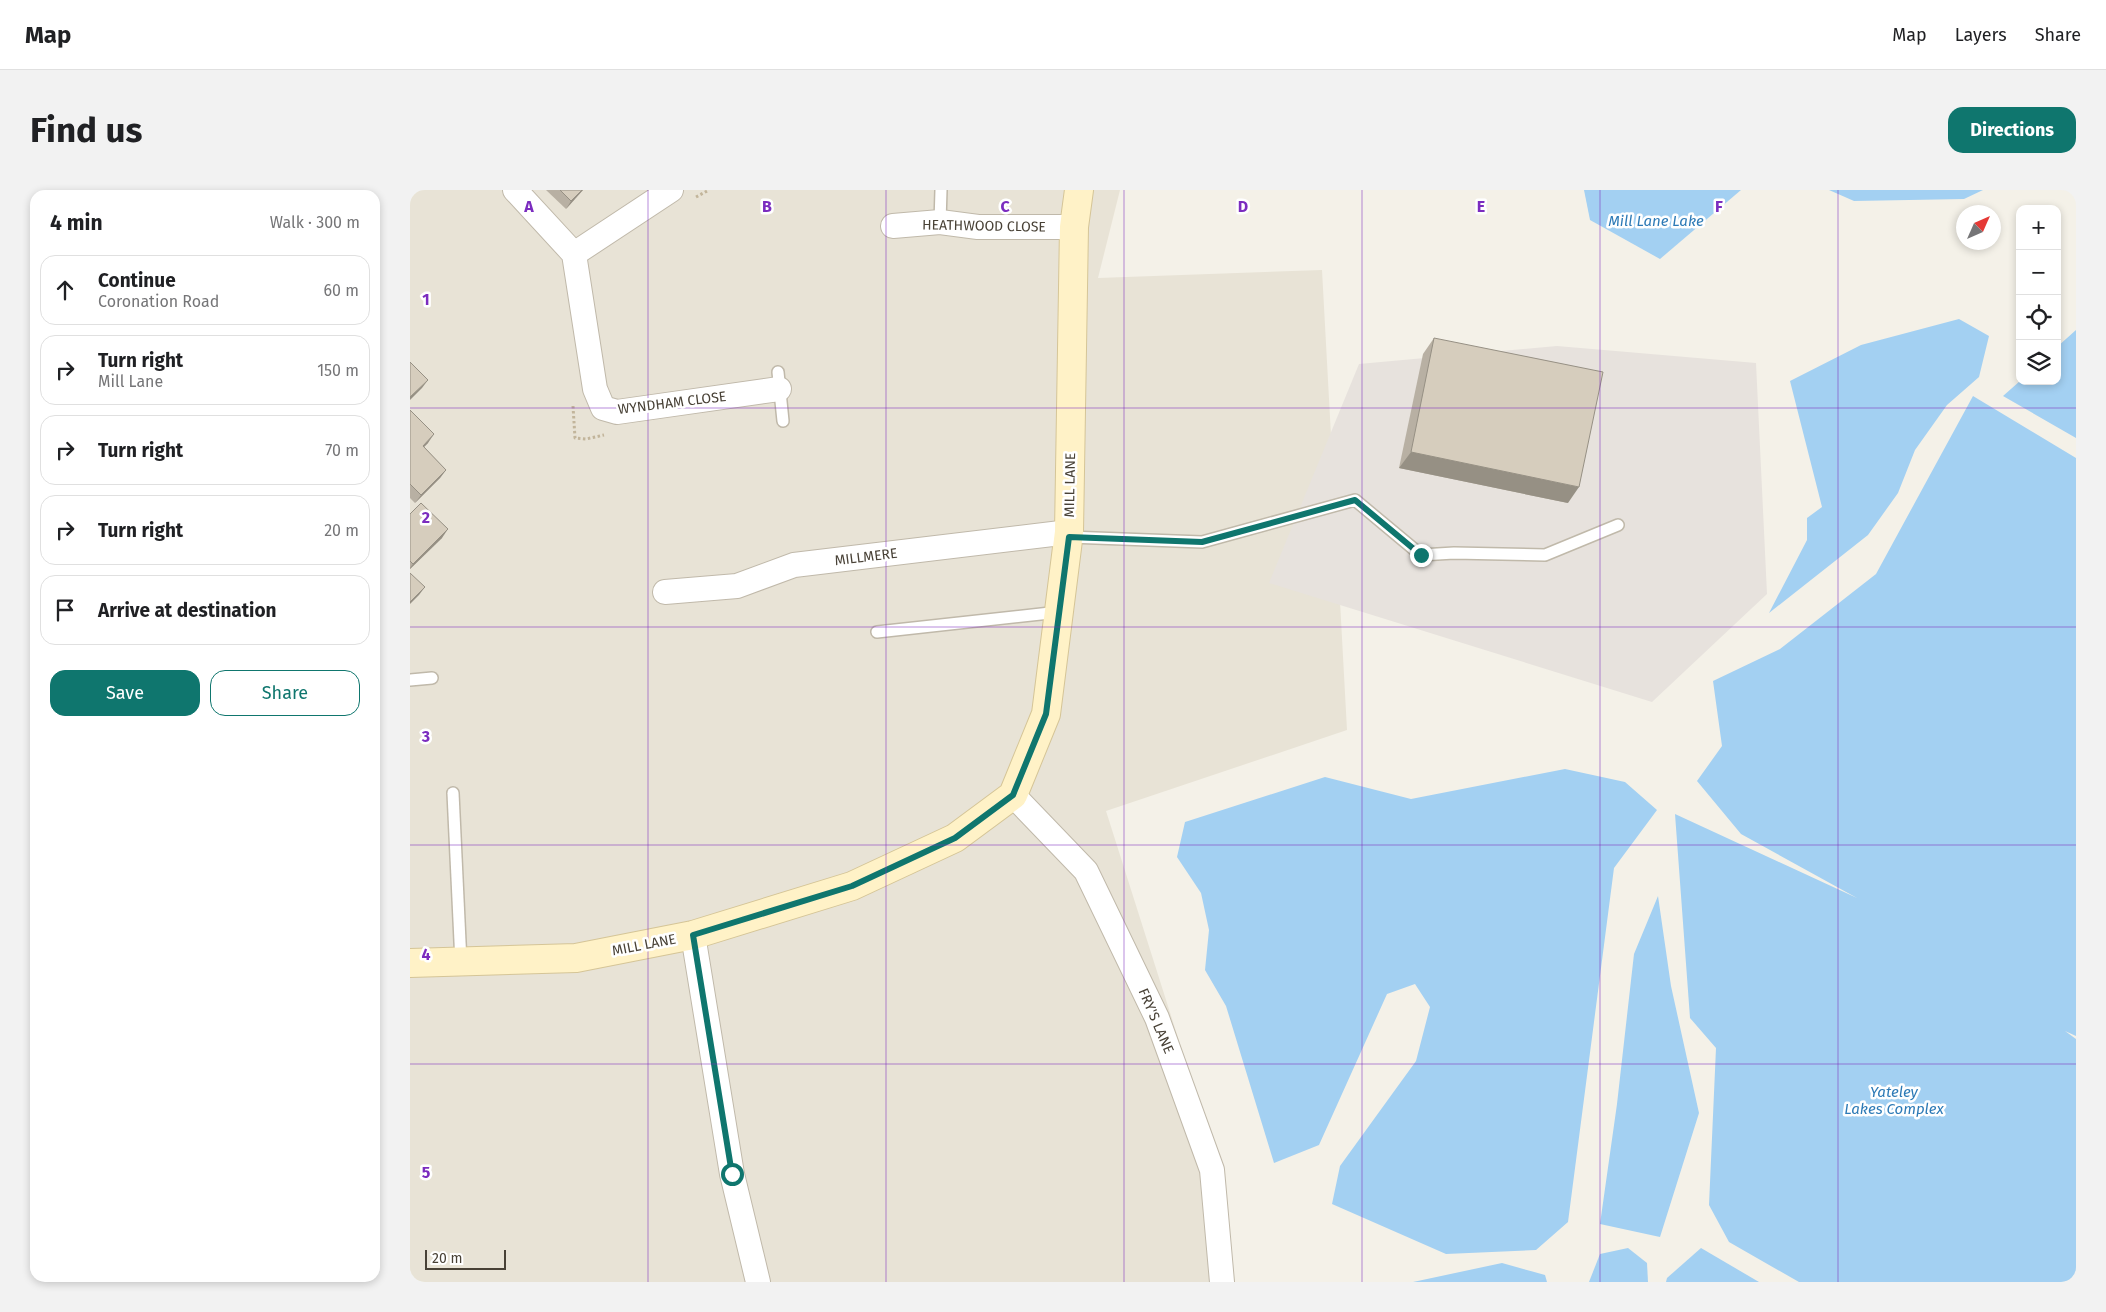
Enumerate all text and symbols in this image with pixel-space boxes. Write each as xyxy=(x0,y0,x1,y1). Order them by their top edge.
text: Map xyxy=(25,21,71,49)
text: Map xyxy=(1892,24,1927,46)
text: Layers xyxy=(1955,24,2007,46)
text: Share xyxy=(2035,24,2081,46)
button: Directions xyxy=(1948,107,2076,153)
text: Find us xyxy=(30,109,142,151)
text: A xyxy=(523,197,534,216)
text: B xyxy=(762,197,772,216)
text: C xyxy=(1000,197,1010,216)
text: D xyxy=(1238,197,1248,216)
text: E xyxy=(1477,197,1485,216)
text: F xyxy=(1715,197,1723,216)
north arrow xyxy=(1956,205,2001,250)
map controls xyxy=(2016,205,2061,385)
button: + xyxy=(2016,205,2061,250)
text: 4 min xyxy=(50,210,103,236)
water label: Mill Lane Lake xyxy=(1608,212,1704,230)
text: Walk · 300 m xyxy=(270,213,360,232)
street label: HEATHWOOD CLOSE xyxy=(922,216,1046,236)
button: − xyxy=(2016,250,2061,295)
text: Continue xyxy=(98,269,176,292)
icon: ahead xyxy=(51,276,79,304)
text: 60 m xyxy=(324,281,359,300)
text: 1 xyxy=(422,290,430,309)
text: Coronation Road xyxy=(98,292,219,311)
button: locate xyxy=(2016,295,2061,340)
button: layers xyxy=(2016,340,2061,385)
text: Turn right xyxy=(98,349,183,372)
icon: right xyxy=(51,356,79,384)
text: 150 m xyxy=(317,361,359,380)
text: Mill Lane xyxy=(98,372,163,391)
street label: WYNDHAM CLOSE xyxy=(617,388,727,418)
icon: right xyxy=(51,436,79,464)
text: Turn right xyxy=(98,439,183,462)
text: 70 m xyxy=(325,441,359,460)
street label: MILL LANE xyxy=(1061,452,1079,518)
text: 2 xyxy=(422,508,430,527)
icon: right xyxy=(51,516,79,544)
text: Turn right xyxy=(98,519,183,542)
text: 20 m xyxy=(324,521,359,540)
route end xyxy=(1410,544,1433,567)
street label: MILLMERE xyxy=(834,545,898,569)
icon: arrive xyxy=(51,596,79,624)
text: Arrive at destination xyxy=(98,599,277,622)
button: Save xyxy=(50,670,200,716)
button: Share xyxy=(210,670,360,716)
text: 3 xyxy=(421,727,430,746)
street label: MILL LANE xyxy=(611,930,677,960)
text: 4 xyxy=(421,945,431,964)
street label: FRY'S LANE xyxy=(1135,986,1177,1056)
water label: Yateley Lakes Complex xyxy=(1844,1083,1945,1118)
text: 5 xyxy=(422,1163,431,1182)
route start xyxy=(721,1163,744,1186)
scale bar xyxy=(425,1247,506,1270)
text: 20 m xyxy=(432,1250,462,1267)

